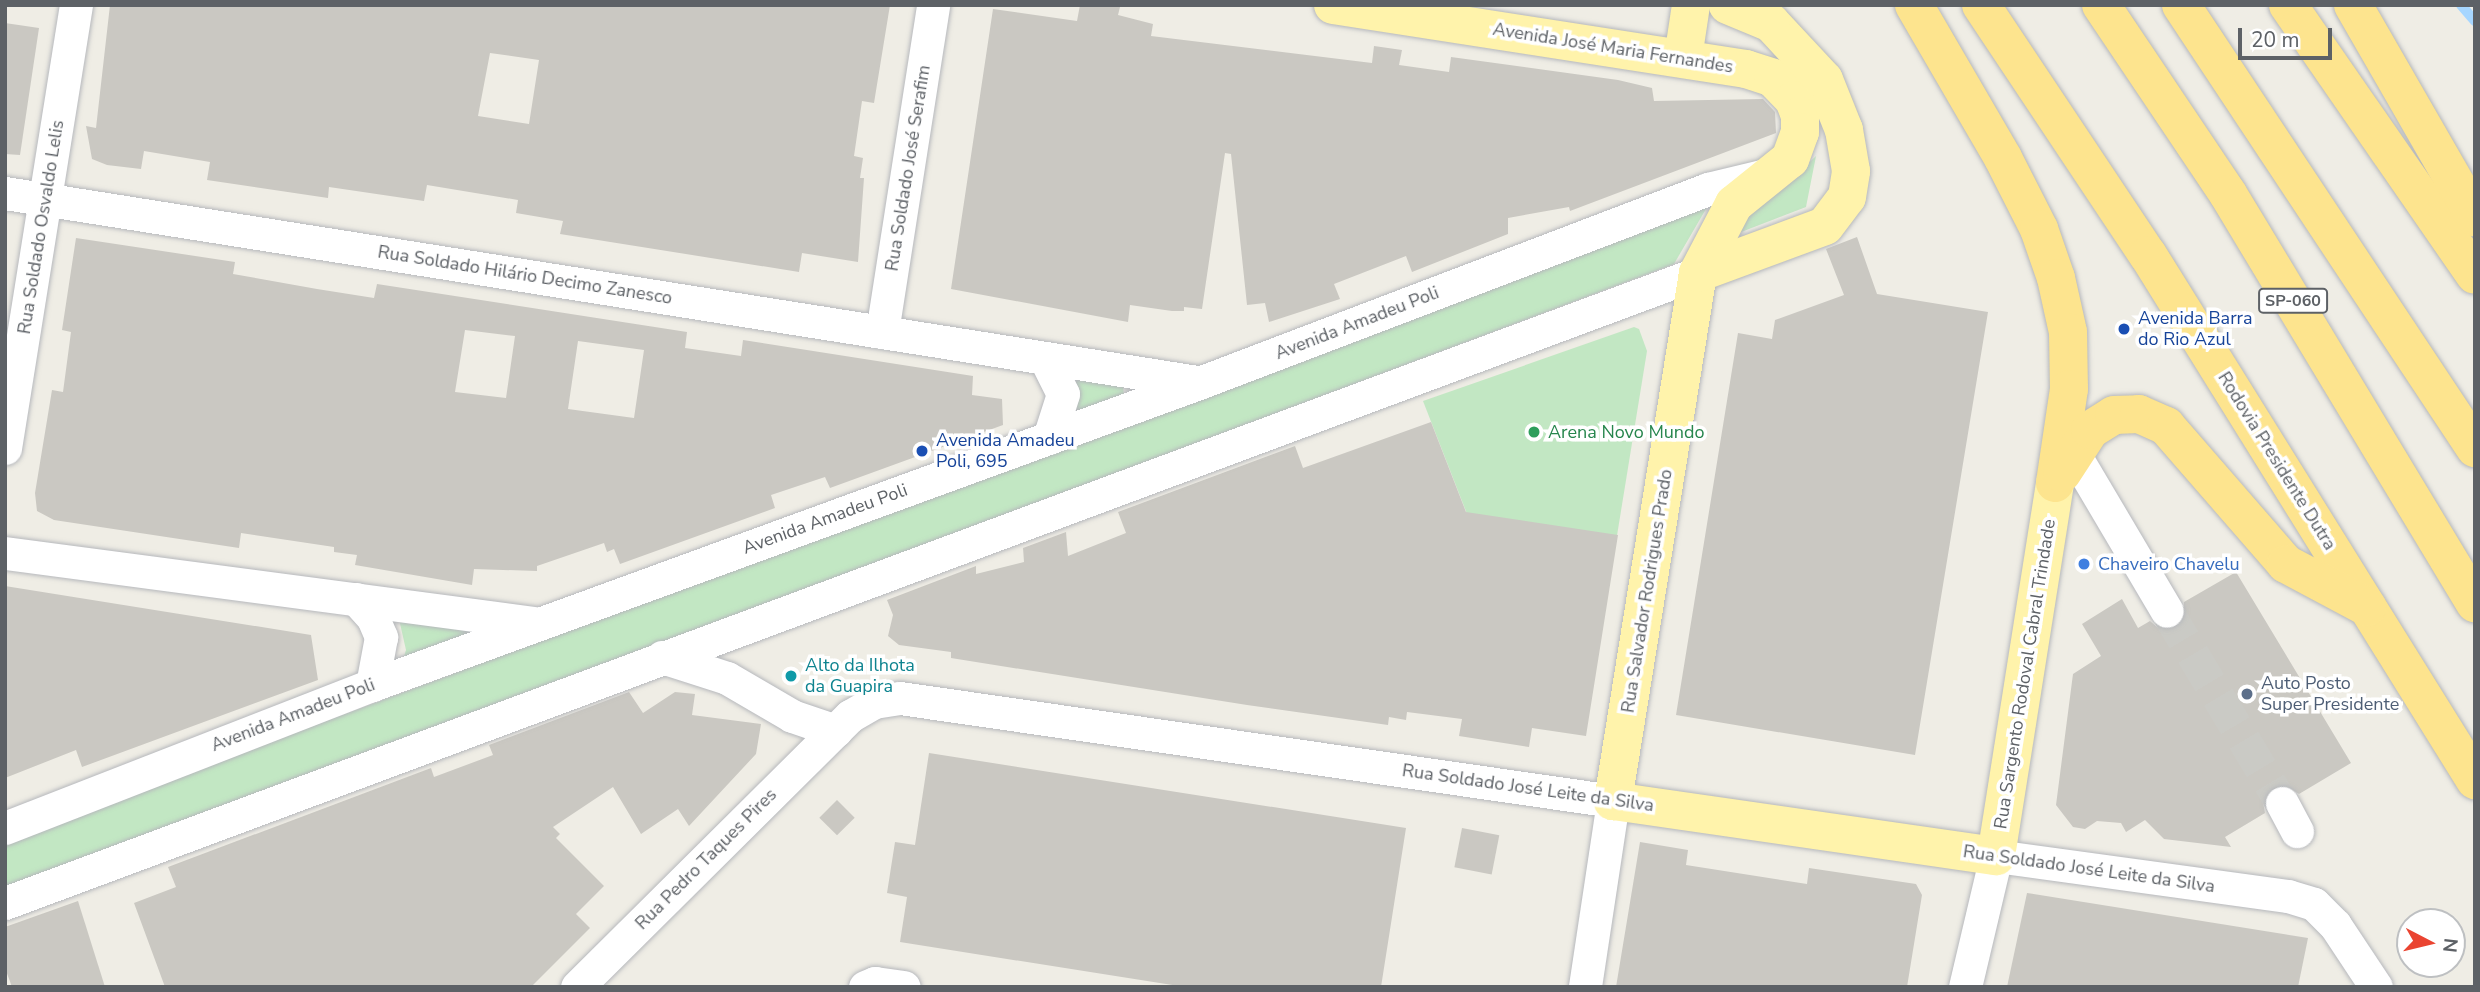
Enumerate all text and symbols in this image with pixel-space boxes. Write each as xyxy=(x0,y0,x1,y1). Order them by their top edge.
scale bar xyxy=(2242,14,2336,58)
street label: Avenida José Maria Fernandes xyxy=(1491,18,1735,78)
text: 20 m xyxy=(2251,26,2300,54)
street label: Rua Soldado José Serafim xyxy=(881,63,935,273)
street label: Rua Soldado Osvaldo Lelis xyxy=(13,118,69,336)
street label: Rua Soldado Hilário Decimo Zanesco xyxy=(376,241,674,309)
street label: Avenida Amadeu Poli xyxy=(1272,282,1442,364)
road number: SP-060 xyxy=(2258,288,2328,314)
place label: Avenida Barra do Rio Azul xyxy=(2138,308,2252,350)
marker: Avenida Barra do Rio Azul xyxy=(2116,321,2132,337)
street label: Rodovia Presidente Dutra xyxy=(2213,368,2341,554)
place label: Arena Novo Mundo xyxy=(1548,421,1705,443)
marker: Arena Novo Mundo xyxy=(1526,424,1542,440)
place label: Avenida Amadeu Poli, 695 xyxy=(936,430,1075,472)
marker: Avenida Amadeu Poli, 695 xyxy=(914,443,930,459)
street label: Rua Salvador Rodrigues Prado xyxy=(1617,468,1677,714)
street label: Avenida Amadeu Poli xyxy=(740,479,910,559)
street label: Rua Sargento Rodoval Cabral Trindade xyxy=(1990,518,2060,830)
place label: Chaveiro Chavelu xyxy=(2098,553,2240,575)
marker: Chaveiro Chavelu xyxy=(2076,556,2092,572)
place label: Alto da Ilhota da Guapira xyxy=(805,655,915,698)
marker: Alto da Ilhota da Guapira xyxy=(783,668,799,684)
place label: Auto Posto Super Presidente xyxy=(2261,673,2399,716)
street label: Avenida Amadeu Poli xyxy=(208,674,378,756)
marker: Auto Posto Super Presidente xyxy=(2239,686,2255,702)
street label: Rua Soldado José Leite da Silva xyxy=(1401,760,1655,816)
street label: Rua Pedro Taques Pires xyxy=(631,784,781,934)
street label: Rua Soldado José Leite da Silva xyxy=(1962,841,2216,897)
north arrow xyxy=(2396,908,2466,978)
text: N xyxy=(2436,937,2464,954)

